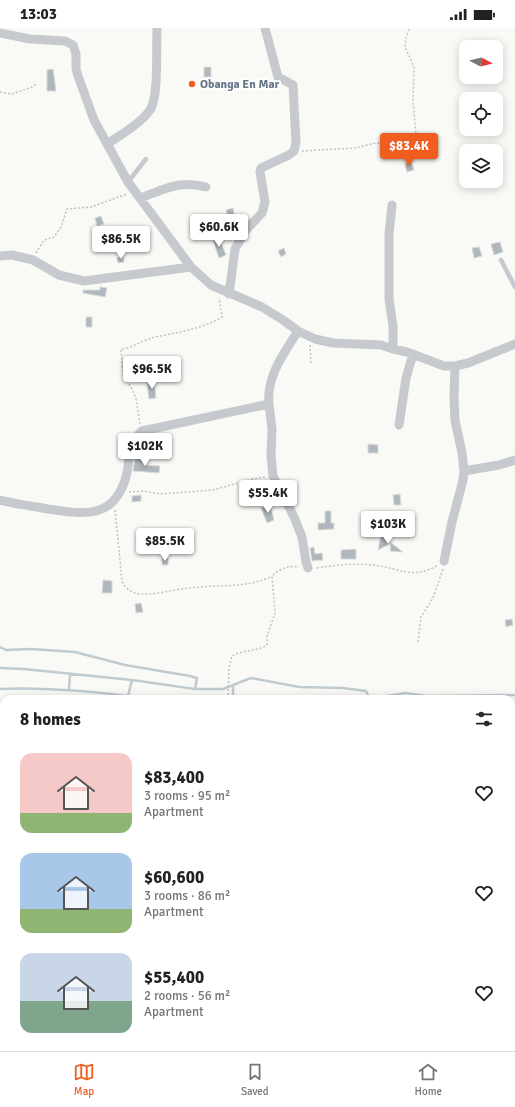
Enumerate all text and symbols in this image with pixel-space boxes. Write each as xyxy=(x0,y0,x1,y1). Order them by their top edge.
text: 13:03 xyxy=(20,5,57,23)
north arrow xyxy=(459,40,503,84)
map controls xyxy=(459,40,503,188)
place label: Obanga En Mar xyxy=(200,77,280,92)
marker: Obanga En Mar xyxy=(187,79,197,89)
button: locate xyxy=(459,92,503,136)
pin: $83.4K xyxy=(376,133,442,167)
text: $83.4K xyxy=(389,138,429,154)
button: layers xyxy=(459,144,503,188)
pin: $60.6K xyxy=(186,214,252,248)
text: $60.6K xyxy=(199,219,239,235)
pin: $86.5K xyxy=(88,226,154,260)
text: $86.5K xyxy=(101,231,141,247)
pin: $96.5K xyxy=(119,356,185,390)
text: $96.5K xyxy=(132,361,172,377)
pin: $102K xyxy=(117,433,173,467)
text: $102K xyxy=(127,438,163,454)
pin: $55.4K xyxy=(235,480,301,514)
text: $55.4K xyxy=(248,485,288,501)
pin: $103K xyxy=(360,511,416,545)
text: $103K xyxy=(370,516,406,532)
pin: $85.5K xyxy=(132,528,198,562)
text: $85.5K xyxy=(145,533,185,549)
icon: filters xyxy=(473,708,495,730)
text: 8 homes xyxy=(20,709,81,730)
text: $83,400 xyxy=(144,767,204,788)
icon: home xyxy=(52,769,100,817)
icon: heart xyxy=(473,782,495,804)
text: 3 rooms · 95 m² xyxy=(144,788,230,804)
text: Apartment xyxy=(144,804,204,820)
text: $60,600 xyxy=(144,867,204,888)
icon: home xyxy=(52,869,100,917)
icon: heart xyxy=(473,882,495,904)
text: 3 rooms · 86 m² xyxy=(144,888,230,904)
text: Apartment xyxy=(144,904,204,920)
text: $55,400 xyxy=(144,967,204,988)
icon: home xyxy=(52,969,100,1017)
icon: heart xyxy=(473,982,495,1004)
text: 2 rooms · 56 m² xyxy=(144,988,230,1004)
text: Apartment xyxy=(144,1004,204,1020)
tab: Map xyxy=(73,1061,95,1098)
tab: Saved xyxy=(241,1061,269,1098)
tab: Home xyxy=(415,1061,442,1098)

